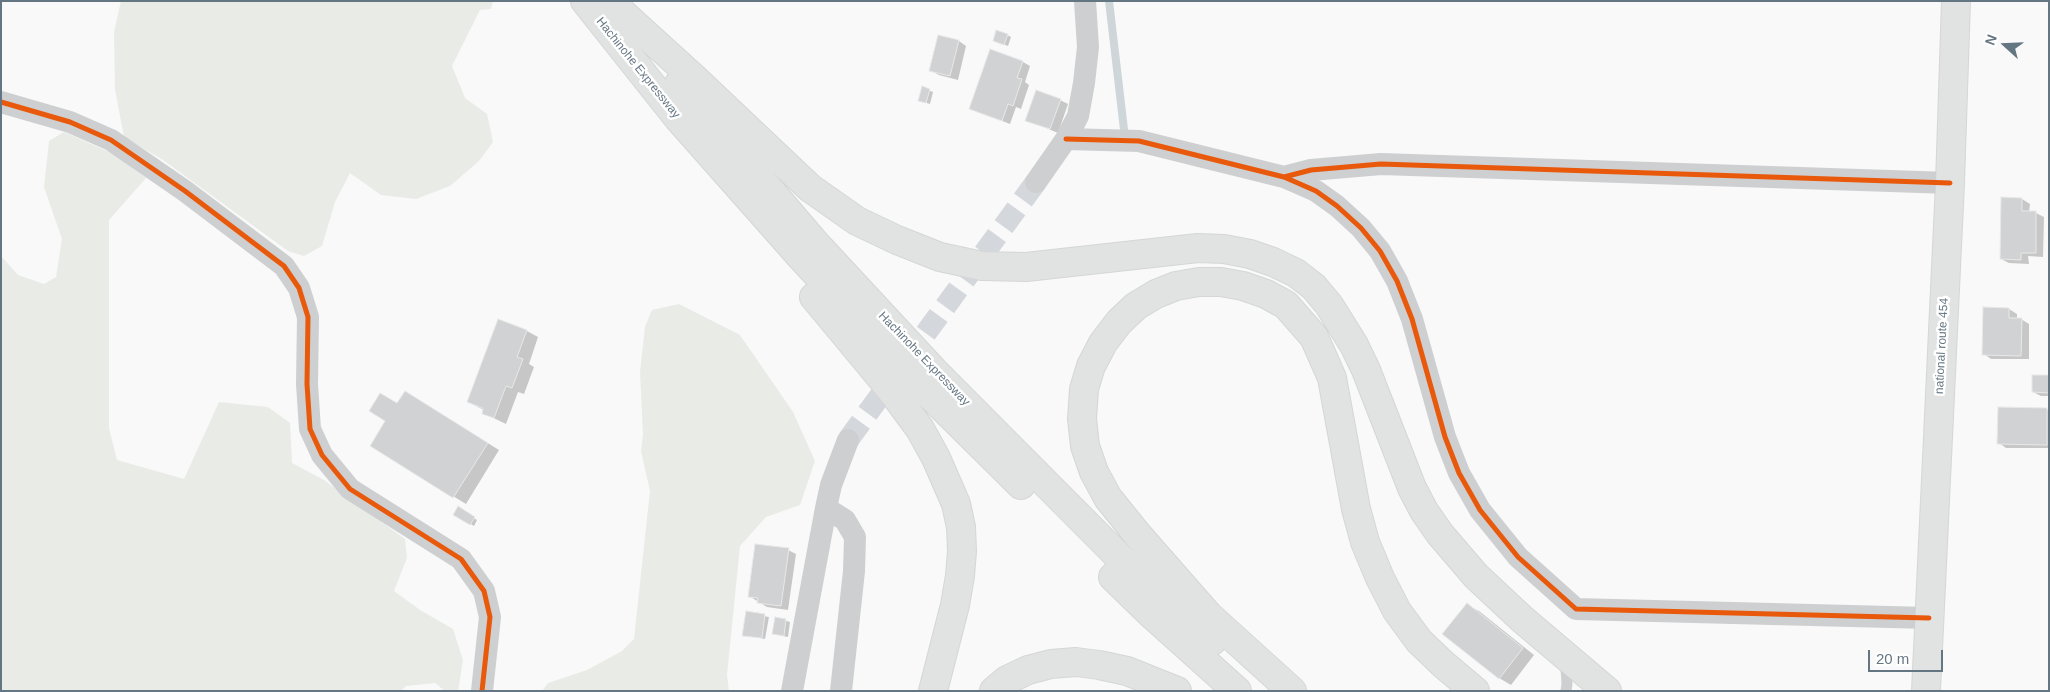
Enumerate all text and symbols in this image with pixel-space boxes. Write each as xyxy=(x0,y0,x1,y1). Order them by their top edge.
street label: Hachinohe Expressway xyxy=(593,15,683,121)
north arrow xyxy=(1980,20,2030,70)
text: N xyxy=(1982,32,2000,47)
street label: national route 454 xyxy=(1932,298,1952,394)
street label: Hachinohe Expressway xyxy=(875,309,973,409)
scale bar xyxy=(1870,640,1945,672)
text: 20 m xyxy=(1876,650,1909,667)

